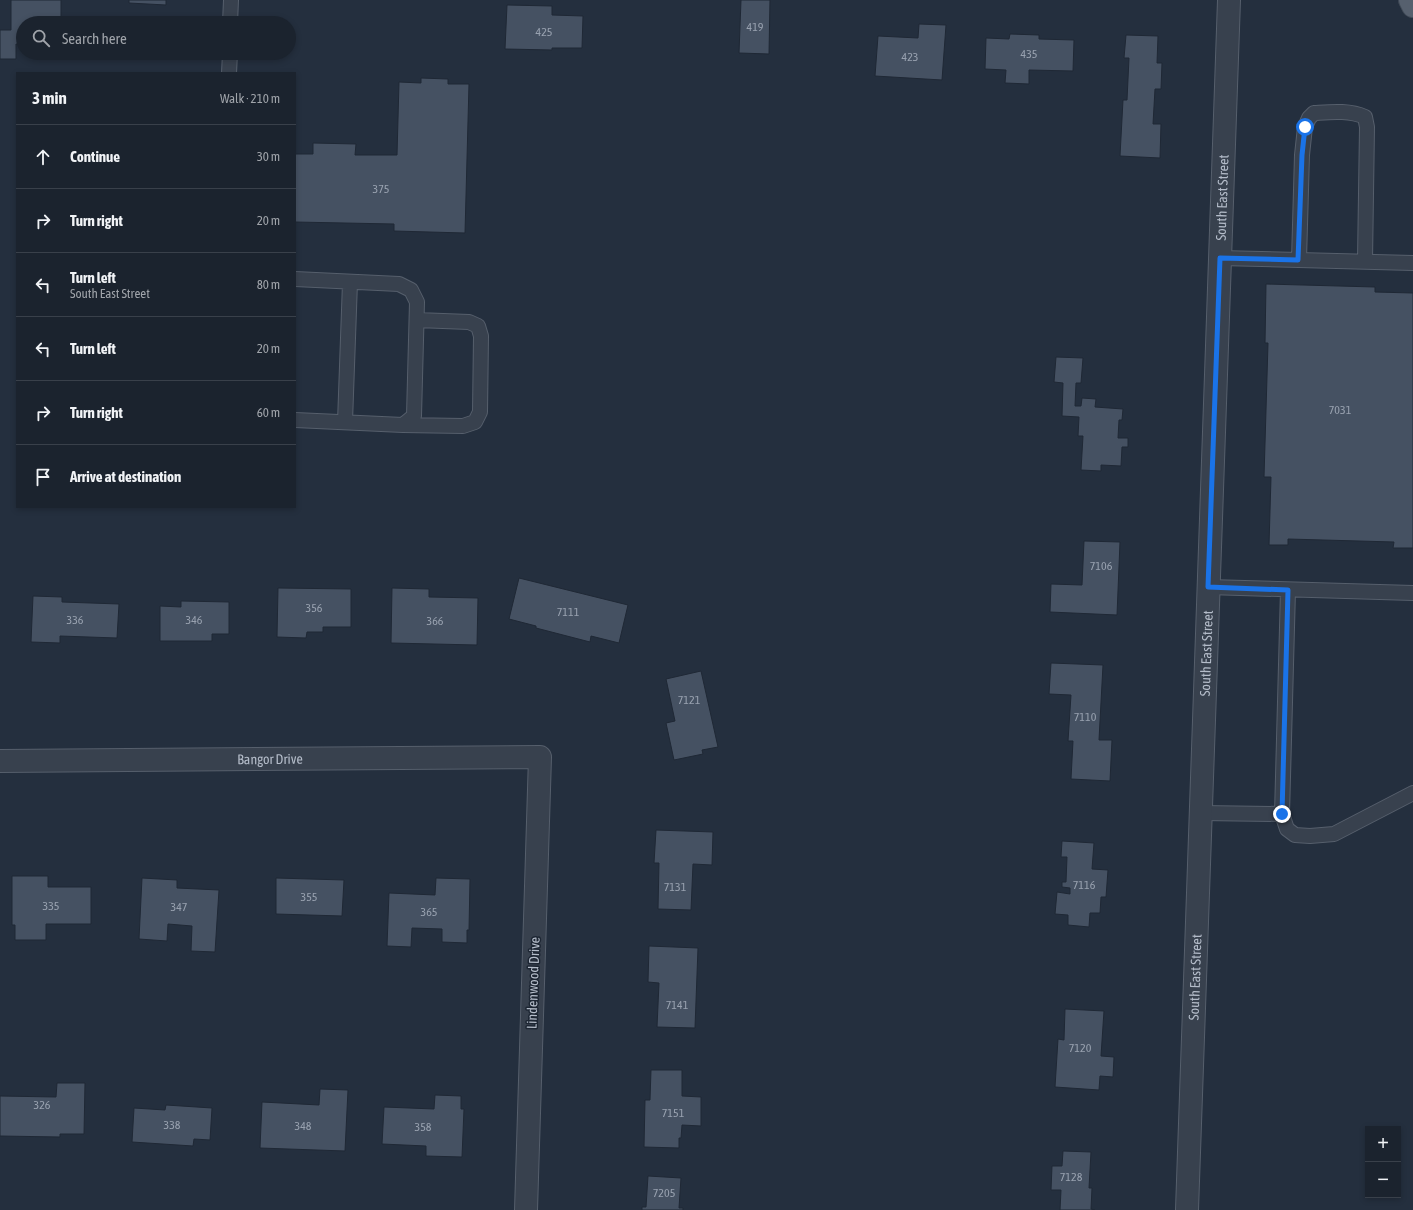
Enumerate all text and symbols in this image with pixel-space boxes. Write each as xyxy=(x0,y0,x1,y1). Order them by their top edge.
search box xyxy=(16,16,296,60)
house number: 419 xyxy=(747,20,764,34)
house number: 425 xyxy=(536,25,552,39)
icon: search xyxy=(30,27,52,49)
text: Search here xyxy=(62,30,127,47)
house number: 435 xyxy=(1021,47,1037,61)
house number: 423 xyxy=(902,50,918,64)
text: 3 min xyxy=(32,88,67,108)
text: Walk · 210 m xyxy=(220,91,280,106)
route start xyxy=(1296,118,1314,136)
icon: ahead xyxy=(32,146,54,168)
text: Continue xyxy=(70,148,120,165)
text: 30 m xyxy=(257,149,280,164)
street label: South East Street xyxy=(1213,154,1232,241)
house number: 375 xyxy=(373,182,389,196)
icon: right xyxy=(32,210,54,232)
text: Turn right xyxy=(70,212,123,229)
text: 20 m xyxy=(257,213,280,228)
text: Turn left xyxy=(70,269,116,286)
icon: left xyxy=(32,274,54,296)
text: 80 m xyxy=(257,277,280,292)
text: South East Street xyxy=(70,286,150,301)
icon: left xyxy=(32,338,54,360)
text: Turn left xyxy=(70,340,116,357)
text: 20 m xyxy=(257,341,280,356)
icon: right xyxy=(32,402,54,424)
house number: 7031 xyxy=(1329,403,1352,417)
text: Turn right xyxy=(70,404,123,421)
text: 60 m xyxy=(257,405,280,420)
icon: arrive xyxy=(32,466,54,488)
text: Arrive at destination xyxy=(70,468,181,485)
house number: 7106 xyxy=(1090,559,1113,573)
house number: 356 xyxy=(306,601,323,615)
house number: 7111 xyxy=(557,605,580,619)
street label: South East Street xyxy=(1197,610,1216,697)
house number: 336 xyxy=(67,613,84,627)
house number: 346 xyxy=(186,613,203,627)
house number: 366 xyxy=(427,614,444,628)
house number: 7121 xyxy=(678,693,701,707)
house number: 7110 xyxy=(1074,710,1097,724)
street label: Bangor Drive xyxy=(237,751,303,767)
route end xyxy=(1273,805,1291,823)
house number: 7116 xyxy=(1073,878,1096,892)
house number: 7131 xyxy=(664,880,687,894)
house number: 355 xyxy=(301,890,317,904)
house number: 335 xyxy=(43,899,59,913)
house number: 347 xyxy=(171,900,188,914)
house number: 365 xyxy=(421,905,437,919)
street label: South East Street xyxy=(1186,934,1205,1020)
street label: Lindenwood Drive xyxy=(523,937,543,1029)
house number: 7141 xyxy=(666,998,689,1012)
house number: 7120 xyxy=(1069,1041,1092,1055)
house number: 326 xyxy=(34,1098,51,1112)
house number: 7151 xyxy=(662,1106,685,1120)
house number: 338 xyxy=(164,1118,181,1132)
house number: 348 xyxy=(295,1119,312,1133)
house number: 358 xyxy=(415,1120,432,1134)
map controls xyxy=(1365,1126,1401,1198)
button: + xyxy=(1365,1126,1401,1162)
button: − xyxy=(1365,1162,1401,1198)
house number: 7128 xyxy=(1060,1170,1083,1184)
house number: 7205 xyxy=(653,1186,675,1200)

